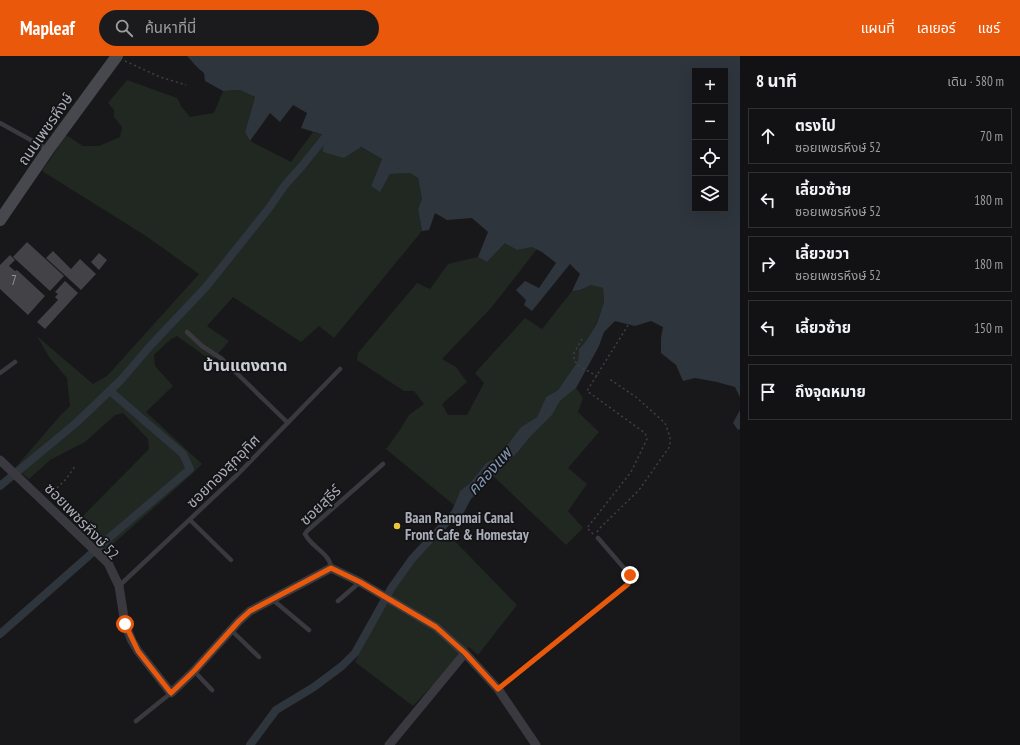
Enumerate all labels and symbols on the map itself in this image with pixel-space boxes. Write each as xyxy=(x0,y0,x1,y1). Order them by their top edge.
street label: ถนนเพชรหึงษ์ xyxy=(13,89,77,169)
house number: 7 xyxy=(11,272,17,289)
district label: บ้านแตงตาด xyxy=(203,355,287,375)
street label: ซอยทองสุกอุทิศ xyxy=(182,430,264,512)
water label: คลองแพ xyxy=(463,442,517,499)
street label: ซอยเพชรหึงษ์ 52 xyxy=(41,479,123,563)
street label: ซอยสุธีร์ xyxy=(295,480,345,529)
place label: Baan Rangmai Canal Front Cafe & Homestay xyxy=(405,508,530,544)
marker: Baan Rangmai Canal Front Cafe & Homestay xyxy=(392,521,402,531)
route end xyxy=(621,566,639,584)
route start xyxy=(116,615,134,633)

